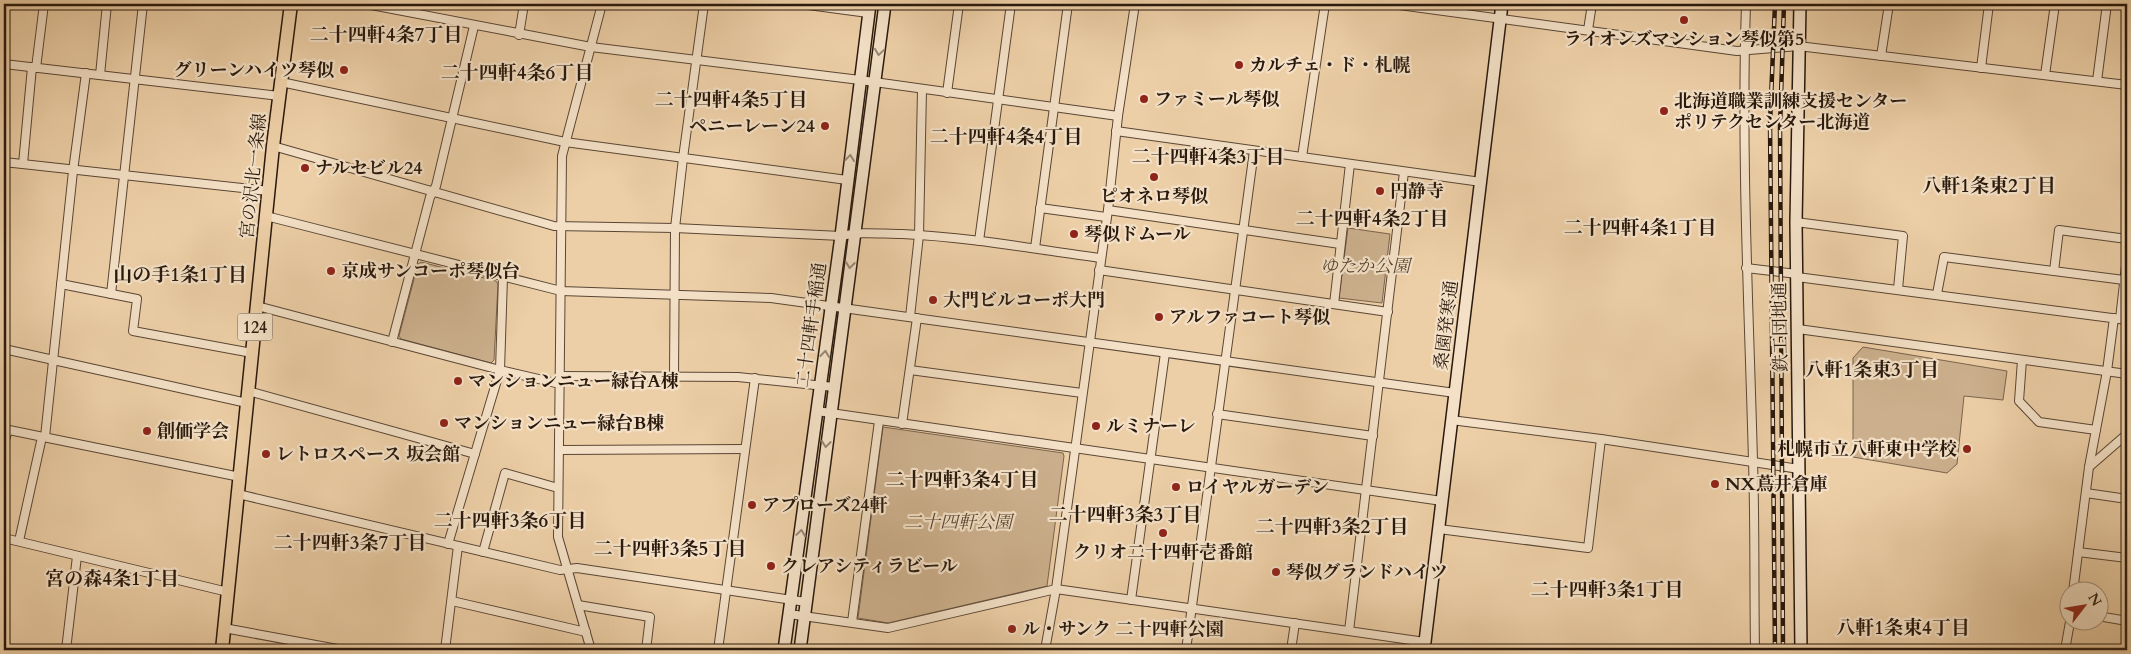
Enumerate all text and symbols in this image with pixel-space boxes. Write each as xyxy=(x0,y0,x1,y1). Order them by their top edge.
marker: ライオンズマンション琴似第5 xyxy=(1678,14,1690,26)
district label: 二十四軒4条7丁目 xyxy=(310,22,462,48)
place label: ライオンズマンション琴似第5 xyxy=(1564,27,1804,52)
one-way arrow xyxy=(874,48,884,56)
place label: カルチェ・ド・札幌 xyxy=(1249,53,1410,78)
place label: グリーンハイツ琴似 xyxy=(174,58,334,83)
marker: カルチェ・ド・札幌 xyxy=(1233,59,1245,71)
district label: 二十四軒4条6丁目 xyxy=(441,60,593,86)
marker: グリーンハイツ琴似 xyxy=(338,64,350,76)
district label: 二十四軒4条5丁目 xyxy=(655,87,807,113)
place label: ファミール琴似 xyxy=(1154,87,1279,112)
place label: 北海道職業訓練支援センター ポリテクセンター北海道 xyxy=(1674,89,1907,135)
marker: ファミール琴似 xyxy=(1138,93,1150,105)
marker: 北海道職業訓練支援センター ポリテクセンター北海道 xyxy=(1658,105,1670,117)
street label: 宮の沢北一条線 xyxy=(234,112,273,240)
place label: ペニーレーン24 xyxy=(689,114,815,139)
marker: ペニーレーン24 xyxy=(819,120,831,132)
district label: 二十四軒4条4丁目 xyxy=(930,124,1082,150)
district label: 二十四軒4条3丁目 xyxy=(1132,144,1284,170)
one-way arrow xyxy=(844,154,854,163)
place label: ナルセビル24 xyxy=(315,156,423,181)
marker: ナルセビル24 xyxy=(299,162,311,174)
marker: ピオネロ琴似 xyxy=(1148,171,1160,183)
district label: 八軒1条東2丁目 xyxy=(1922,173,2056,199)
place label: 円静寺 xyxy=(1390,179,1444,204)
place label: ピオネロ琴似 xyxy=(1100,184,1208,209)
marker: 円静寺 xyxy=(1374,185,1386,197)
district label: 二十四軒4条2丁目 xyxy=(1296,206,1448,232)
district label: 二十四軒4条1丁目 xyxy=(1564,215,1716,241)
place label: 琴似ドムール xyxy=(1084,222,1191,247)
marker: 琴似ドムール xyxy=(1068,228,1080,240)
park label: ゆたか公園 xyxy=(1320,254,1413,279)
place label: 京成サンコーポ琴似台 xyxy=(341,259,520,284)
street label: 二十四軒手稲通 xyxy=(790,261,833,389)
one-way arrow xyxy=(845,261,856,269)
district label: 山の手1条1丁目 xyxy=(113,262,247,288)
marker: 京成サンコーポ琴似台 xyxy=(325,265,337,277)
street label: 桑園発寒通 xyxy=(1429,279,1464,371)
street label: 鉄工団地通 xyxy=(1767,282,1794,372)
place label: 大門ビルコーポ大門 xyxy=(943,288,1105,313)
marker: 大門ビルコーポ大門 xyxy=(927,294,939,306)
place label: アルファコート琴似 xyxy=(1169,305,1330,330)
marker: アルファコート琴似 xyxy=(1153,311,1165,323)
road number: 124 xyxy=(238,314,272,341)
one-way arrow xyxy=(819,350,830,358)
district label: 八軒1条東3丁目 xyxy=(1805,357,1939,383)
place label: マンションニュー緑台A棟 xyxy=(468,369,679,394)
marker: マンションニュー緑台A棟 xyxy=(452,375,464,387)
place label: マンションニュー緑台B棟 xyxy=(454,411,664,436)
place label: ルミナーレ xyxy=(1106,414,1196,439)
marker: マンションニュー緑台B棟 xyxy=(438,417,450,429)
place label: 創価学会 xyxy=(157,419,229,444)
marker: ルミナーレ xyxy=(1090,420,1102,432)
marker: 創価学会 xyxy=(141,425,153,437)
place label: 札幌市立八軒東中学校 xyxy=(1777,437,1957,462)
one-way arrow xyxy=(822,439,832,448)
place label: レトロスペース 坂会館 xyxy=(276,442,460,467)
marker: 札幌市立八軒東中学校 xyxy=(1961,443,1973,455)
marker: レトロスペース 坂会館 xyxy=(260,448,272,460)
district label: 二十四軒3条4丁目 xyxy=(886,467,1038,493)
place label: NX蔦井倉庫 xyxy=(1725,472,1828,497)
place label: ロイヤルガーデン xyxy=(1186,475,1329,500)
marker: NX蔦井倉庫 xyxy=(1709,478,1721,490)
marker: ロイヤルガーデン xyxy=(1170,481,1182,493)
place label: アプローズ24軒 xyxy=(762,493,888,518)
marker: アプローズ24軒 xyxy=(746,499,758,511)
district label: 二十四軒3条3丁目 xyxy=(1049,502,1201,528)
district label: 二十四軒3条6丁目 xyxy=(434,508,586,534)
park label: 二十四軒公園 xyxy=(904,510,1015,535)
district label: 二十四軒3条2丁目 xyxy=(1256,514,1408,540)
marker: クリオ二十四軒壱番館 xyxy=(1157,527,1169,539)
one-way arrow xyxy=(795,528,806,536)
district label: 二十四軒3条7丁目 xyxy=(274,530,426,556)
district label: 二十四軒3条5丁目 xyxy=(594,536,746,562)
place label: クリオ二十四軒壱番館 xyxy=(1073,540,1253,565)
place label: クレアシティラビール xyxy=(781,554,958,579)
marker: クレアシティラビール xyxy=(765,560,777,572)
place label: 琴似グランドハイツ xyxy=(1286,560,1448,585)
district label: 宮の森4条1丁目 xyxy=(45,566,179,592)
marker: 琴似グランドハイツ xyxy=(1270,566,1282,578)
district label: 二十四軒3条1丁目 xyxy=(1531,577,1683,603)
north arrow xyxy=(2058,582,2108,632)
text: N xyxy=(2083,589,2106,610)
district label: 八軒1条東4丁目 xyxy=(1836,615,1970,641)
place label: ル・サンク 二十四軒公園 xyxy=(1022,617,1224,642)
marker: ル・サンク 二十四軒公園 xyxy=(1006,623,1018,635)

